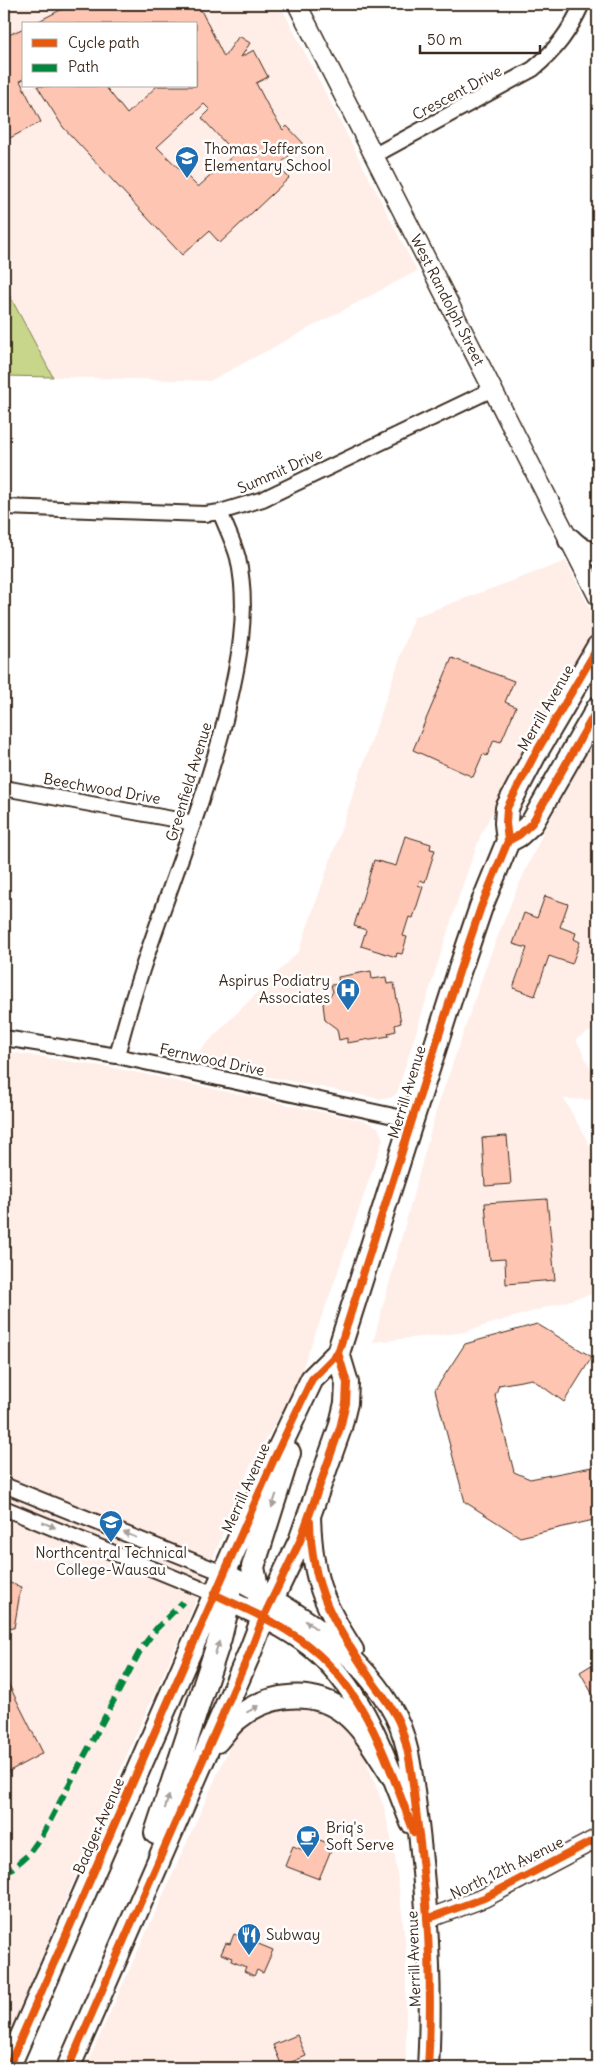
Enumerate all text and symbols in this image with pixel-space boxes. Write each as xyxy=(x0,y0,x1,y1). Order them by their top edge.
legend xyxy=(22,22,198,88)
scale bar xyxy=(420,22,540,54)
text: 50 m xyxy=(427,30,462,49)
text: Cycle path xyxy=(68,33,140,52)
text: Path xyxy=(68,57,99,76)
street label: Crescent Drive xyxy=(409,61,505,124)
place label: Thomas Jefferson Elementary School xyxy=(204,139,331,175)
school or university icon: Thomas Jefferson Elementary School xyxy=(174,145,200,179)
street label: West Randolph Street xyxy=(406,231,489,369)
street label: Summit Drive xyxy=(234,443,325,498)
street label: Merrill Avenue xyxy=(513,661,578,754)
street label: Greenfield Avenue xyxy=(161,720,216,844)
street label: Beechwood Drive xyxy=(42,769,162,808)
place label: Aspirus Podiatry Associates xyxy=(219,971,330,1007)
hospital icon: Aspirus Podiatry Associates xyxy=(335,977,361,1011)
street label: Fernwood Drive xyxy=(158,1039,266,1080)
street label: Merrill Avenue xyxy=(383,1043,430,1141)
street label: Merrill Avenue xyxy=(217,1440,274,1536)
one-way arrow xyxy=(270,1494,278,1509)
school or university icon: Northcentral Technical College-Wausau xyxy=(98,1509,124,1543)
one-way arrow xyxy=(42,1522,56,1530)
one-way arrow xyxy=(123,1530,137,1538)
place label: Northcentral Technical College-Wausau xyxy=(35,1543,187,1579)
one-way arrow xyxy=(305,1619,318,1630)
one-way arrow xyxy=(214,1640,222,1655)
one-way arrow xyxy=(245,1705,260,1713)
street label: Badger Avenue xyxy=(69,1775,128,1877)
one-way arrow xyxy=(163,1794,171,1809)
place label: Briq's Soft Serve xyxy=(326,1818,394,1854)
cafe icon: Briq's Soft Serve xyxy=(295,1824,321,1858)
street label: North 12th Avenue xyxy=(447,1832,567,1903)
street label: Merrill Avenue xyxy=(402,1911,425,2007)
restaurant icon: Subway xyxy=(236,1922,262,1956)
place label: Subway xyxy=(266,1925,320,1944)

